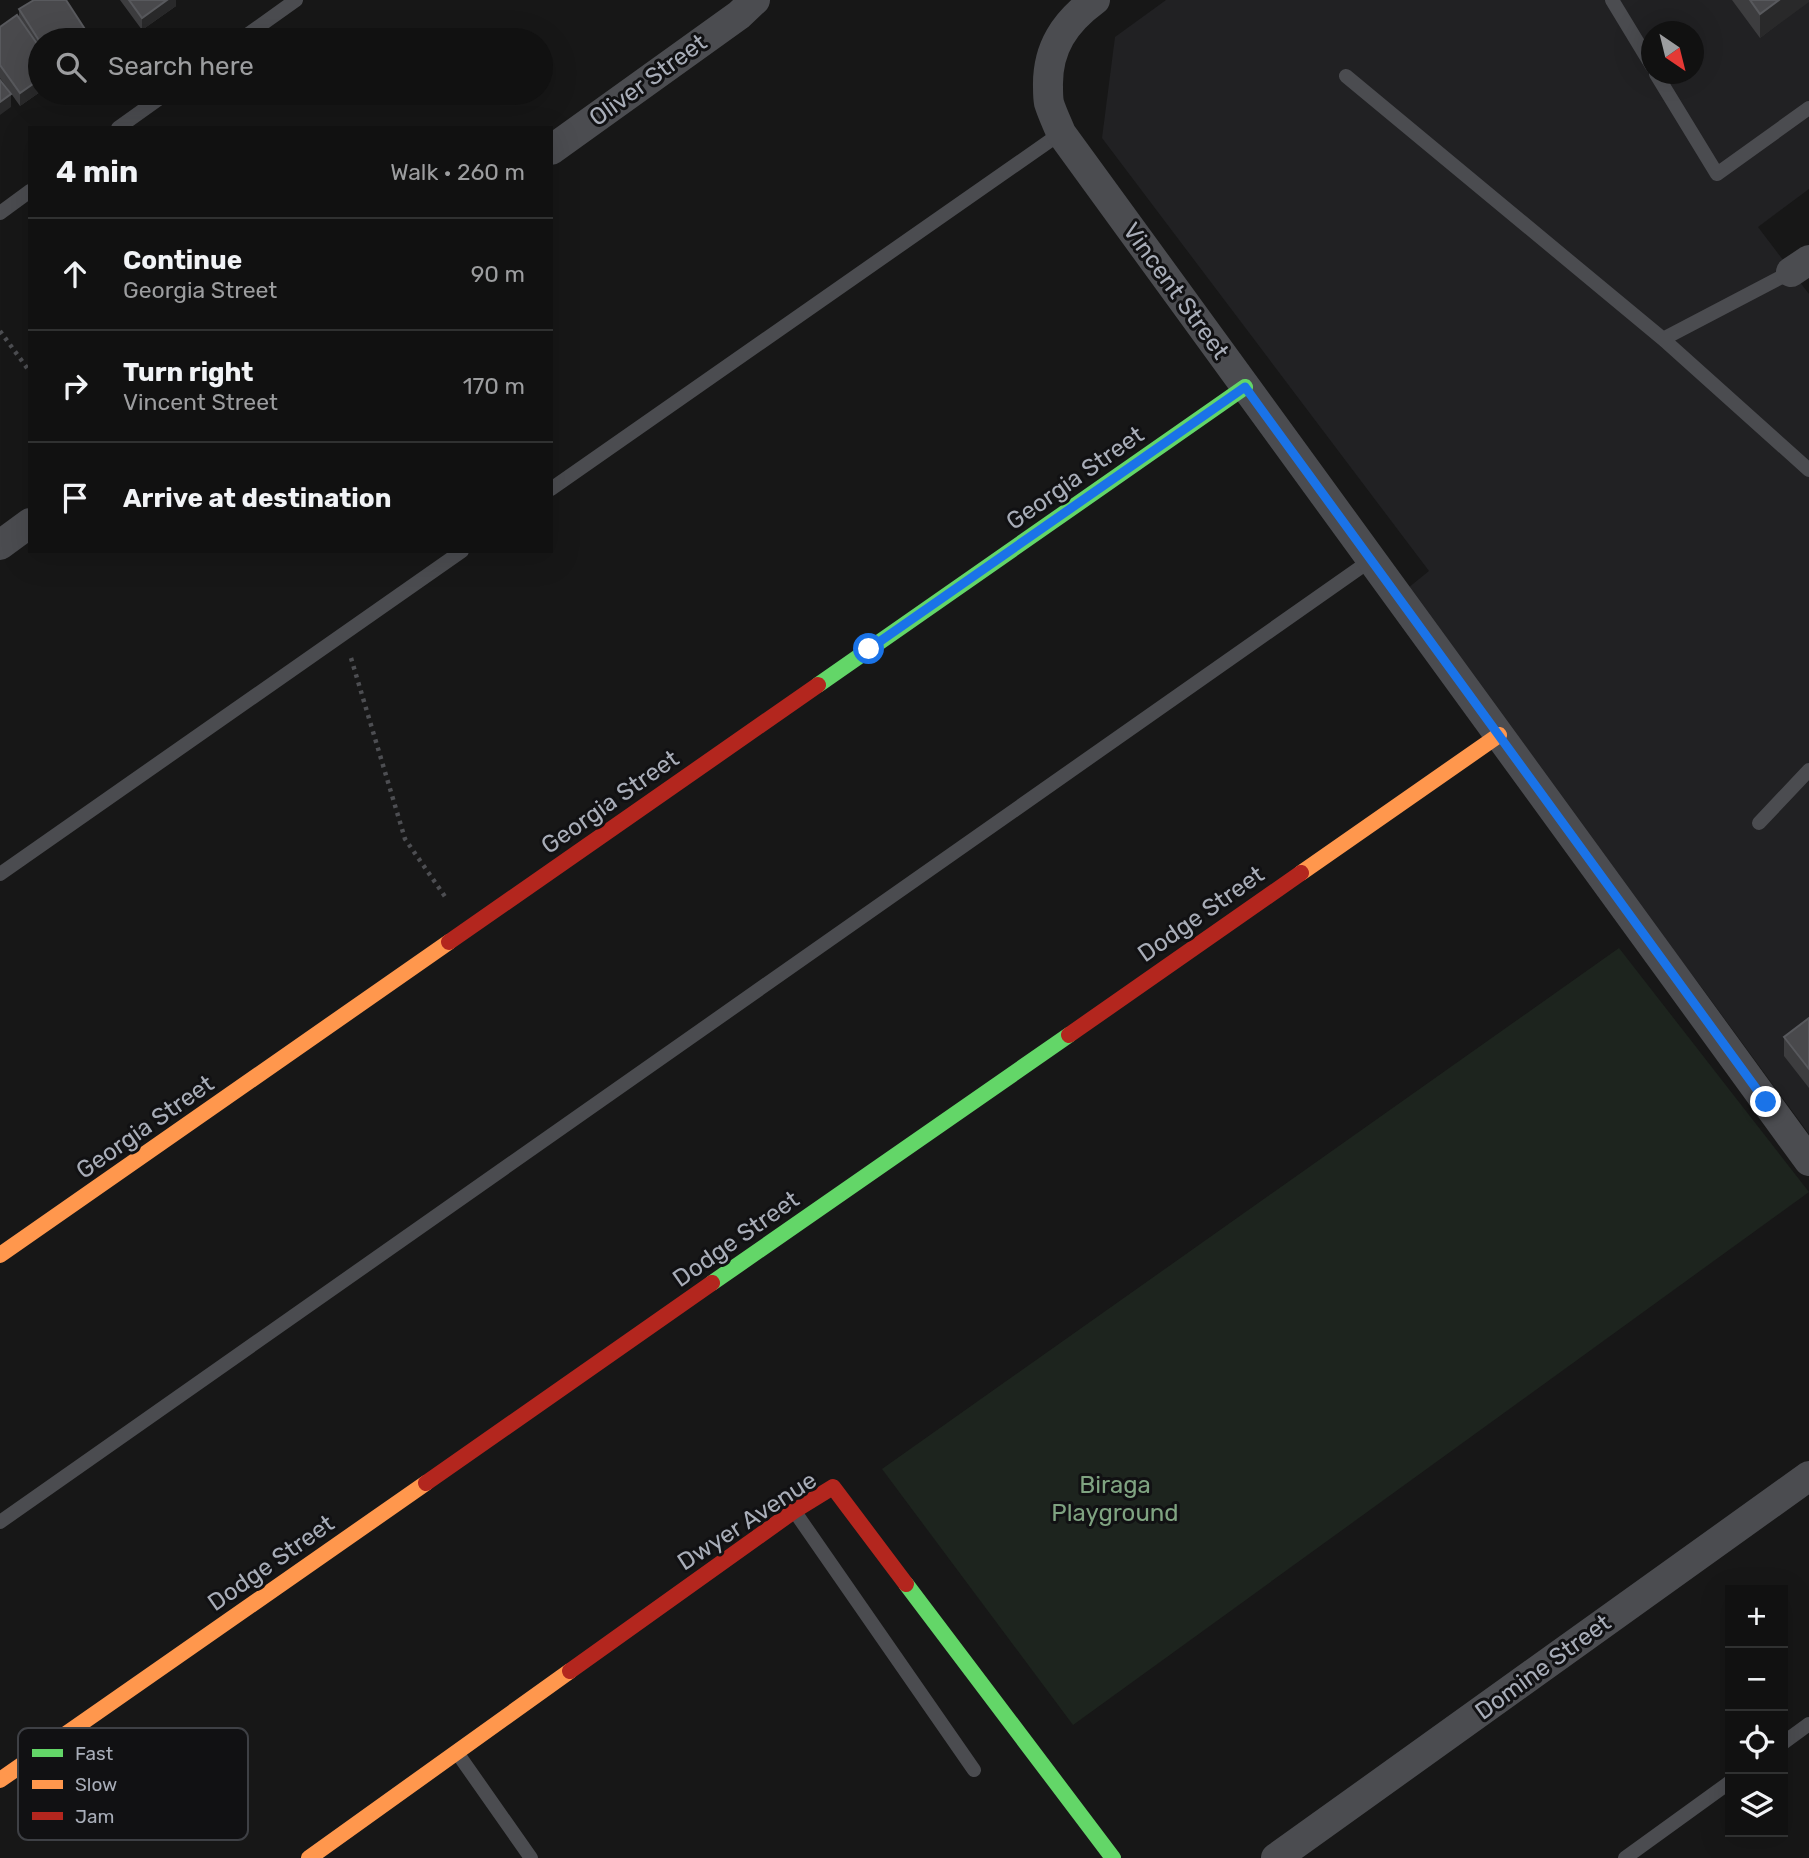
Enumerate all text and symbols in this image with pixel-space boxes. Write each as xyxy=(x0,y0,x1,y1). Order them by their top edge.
north arrow xyxy=(1641,21,1704,84)
search box xyxy=(28,28,553,105)
street label: Oliver Street xyxy=(584,28,712,132)
icon: search xyxy=(52,48,90,86)
text: Search here xyxy=(108,51,254,82)
text: 4 min xyxy=(56,154,138,190)
text: Walk · 260 m xyxy=(390,158,525,186)
street label: Vincent Street xyxy=(1117,217,1235,365)
text: Continue xyxy=(123,245,242,276)
icon: ahead xyxy=(56,255,94,293)
text: 90 m xyxy=(471,260,525,288)
text: Georgia Street xyxy=(123,276,277,304)
text: Turn right xyxy=(123,357,253,388)
icon: right xyxy=(56,367,94,405)
text: 170 m xyxy=(463,372,525,400)
text: Vincent Street xyxy=(123,388,278,416)
street label: Georgia Street xyxy=(1001,420,1149,536)
icon: arrive xyxy=(56,479,94,517)
text: Arrive at destination xyxy=(123,483,391,514)
route start xyxy=(853,633,884,664)
street label: Georgia Street xyxy=(536,744,684,860)
street label: Dodge Street xyxy=(1133,860,1269,968)
street label: Georgia Street xyxy=(71,1069,219,1185)
route end xyxy=(1750,1086,1781,1117)
street label: Dodge Street xyxy=(668,1185,804,1293)
street label: Dwyer Avenue xyxy=(672,1466,822,1576)
park label: Biraga Playground xyxy=(1051,1471,1179,1527)
street label: Dodge Street xyxy=(203,1509,339,1617)
map controls xyxy=(1725,1585,1788,1837)
button: + xyxy=(1725,1585,1788,1648)
street label: Domine Street xyxy=(1470,1608,1616,1726)
button: − xyxy=(1725,1648,1788,1711)
button: locate xyxy=(1725,1711,1788,1774)
legend xyxy=(18,1728,248,1840)
text: Fast xyxy=(75,1742,114,1765)
text: Slow xyxy=(75,1773,117,1796)
button: layers xyxy=(1725,1774,1788,1837)
text: Jam xyxy=(75,1805,114,1828)

